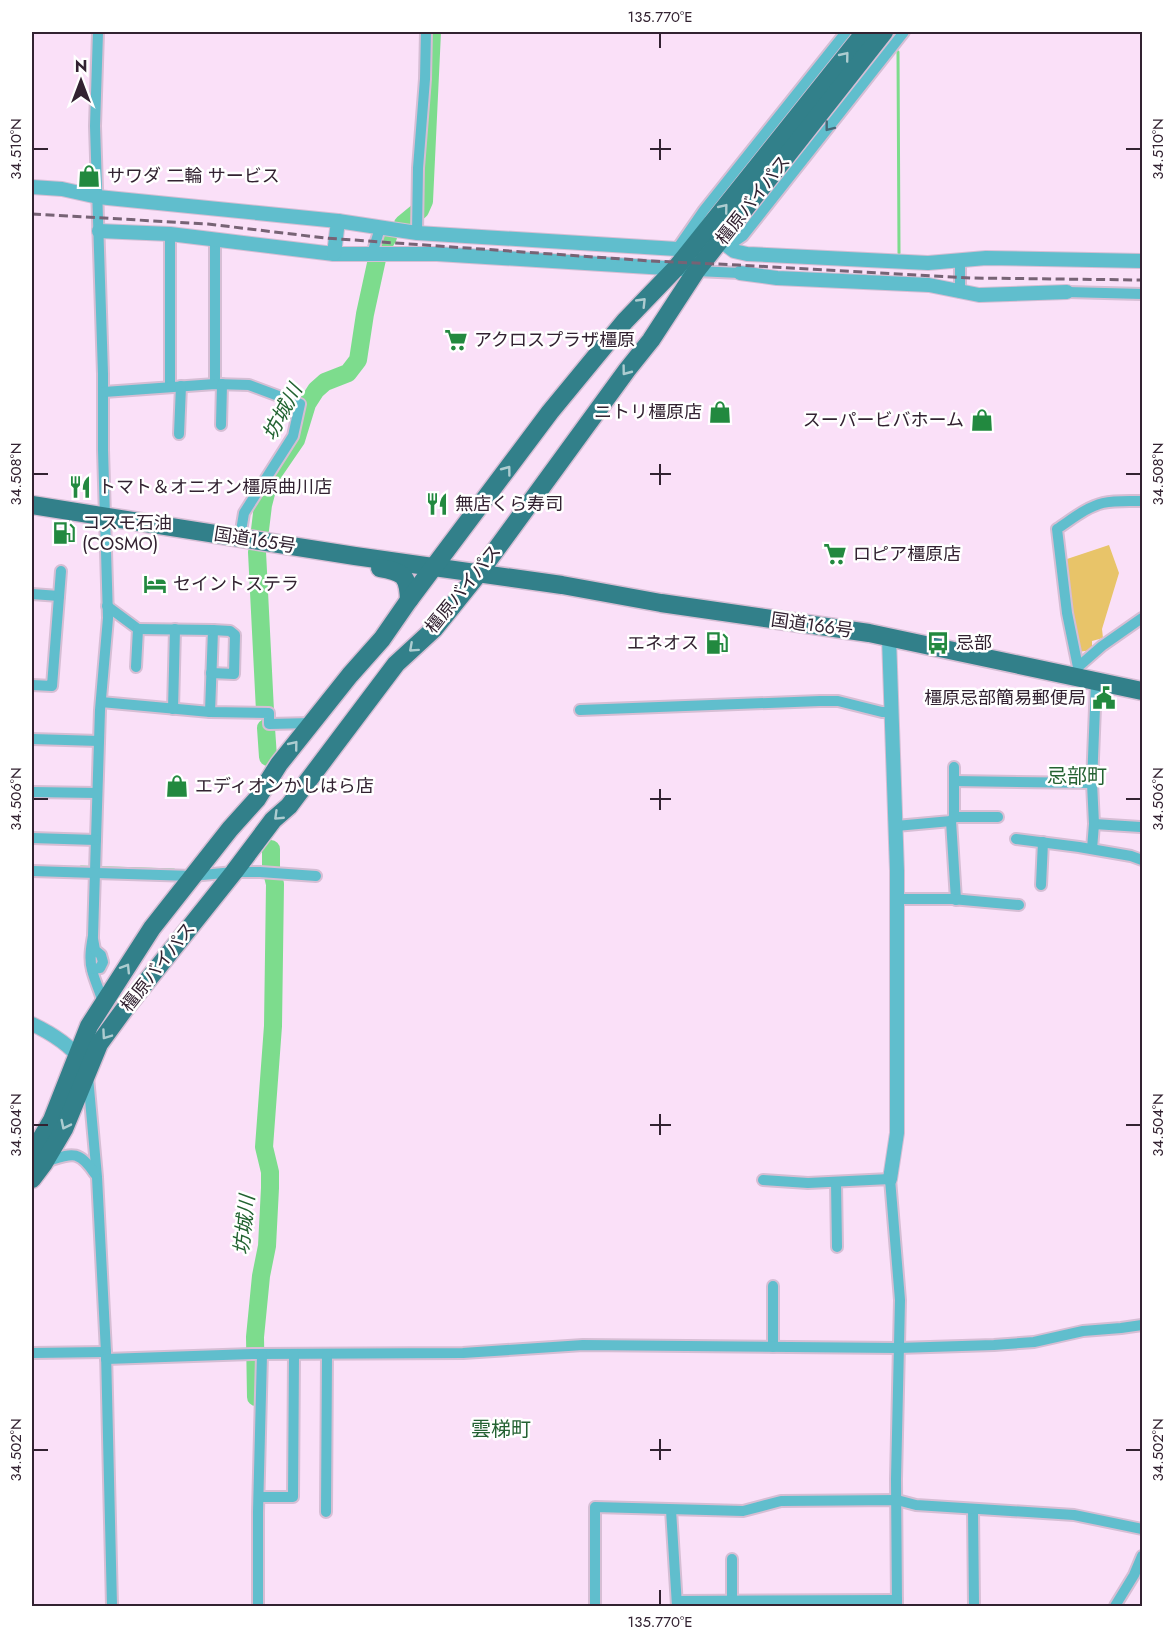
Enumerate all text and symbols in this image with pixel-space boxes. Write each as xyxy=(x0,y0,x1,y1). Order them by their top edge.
text: 135.770°E xyxy=(627,6,693,28)
north arrow xyxy=(51,51,111,111)
one-way arrow xyxy=(838,52,849,63)
text: N xyxy=(75,55,87,78)
text: 34.510°N xyxy=(5,118,27,180)
text: 34.510°N xyxy=(1147,118,1169,180)
one-way arrow xyxy=(825,120,836,131)
street label: 橿原バイパス xyxy=(710,150,796,250)
shop icon: サワダ 二輪 サービス xyxy=(76,163,102,189)
place label: サワダ 二輪 サービス xyxy=(107,163,280,189)
one-way arrow xyxy=(716,204,727,215)
one-way arrow xyxy=(635,298,646,309)
supermarket icon: アクロスプラザ橿原 xyxy=(443,327,469,353)
place label: アクロスプラザ橿原 xyxy=(474,327,635,353)
one-way arrow xyxy=(623,364,634,375)
water label: 坊城川 xyxy=(256,377,310,446)
place label: ニトリ橿原店 xyxy=(594,399,702,425)
shop icon: ニトリ橿原店 xyxy=(707,399,733,425)
place label: スーパービバホーム xyxy=(803,407,964,433)
shop icon: スーパービバホーム xyxy=(969,407,995,433)
text: 34.508°N xyxy=(5,443,27,505)
text: 34.508°N xyxy=(1147,443,1169,505)
one-way arrow xyxy=(499,466,510,477)
restaurant icon: トマト＆オニオン橿原曲川店 xyxy=(67,474,93,500)
place label: トマト＆オニオン橿原曲川店 xyxy=(98,474,332,500)
restaurant icon: 無店くら寿司 xyxy=(424,491,450,517)
place label: 無店くら寿司 xyxy=(455,491,563,517)
place label: コスモ石油 (COSMO) xyxy=(82,510,172,557)
fuel station icon: コスモ石油 (COSMO) xyxy=(51,520,77,546)
street label: 国道165号 xyxy=(212,521,298,559)
street label: 橿原バイパス xyxy=(419,539,507,639)
supermarket icon: ロピア橿原店 xyxy=(822,541,848,567)
place label: ロピア橿原店 xyxy=(853,541,961,567)
hotel icon: セイントステラ xyxy=(142,571,168,597)
place label: セイントステラ xyxy=(173,571,299,597)
street label: 国道166号 xyxy=(769,606,855,644)
place label: エネオス xyxy=(627,630,699,656)
fuel station icon: エネオス xyxy=(704,630,730,656)
bus stop icon: 忌部 xyxy=(925,630,951,656)
place label: 忌部 xyxy=(956,630,992,656)
one-way arrow xyxy=(409,641,420,652)
place label: 橿原忌部簡易郵便局 xyxy=(924,685,1086,711)
public building icon: 橿原忌部簡易郵便局 xyxy=(1091,685,1117,711)
one-way arrow xyxy=(286,741,297,752)
district label: 忌部町 xyxy=(1047,762,1107,791)
text: 34.506°N xyxy=(5,767,27,831)
text: 34.506°N xyxy=(1147,767,1169,831)
shop icon: エディオンかしはら店 xyxy=(164,773,190,799)
place label: エディオンかしはら店 xyxy=(195,773,374,799)
one-way arrow xyxy=(275,809,285,820)
street label: 橿原バイパス xyxy=(115,917,201,1017)
one-way arrow xyxy=(119,964,131,974)
one-way arrow xyxy=(102,1029,113,1040)
text: 34.504°N xyxy=(5,1093,27,1157)
text: 34.504°N xyxy=(1147,1093,1169,1157)
one-way arrow xyxy=(61,1119,73,1130)
water label: 坊城川 xyxy=(227,1192,262,1256)
district label: 雲梯町 xyxy=(471,1415,531,1444)
text: 34.502°N xyxy=(5,1418,27,1482)
text: 34.502°N xyxy=(1147,1418,1169,1482)
text: 135.770°E xyxy=(627,1611,693,1633)

